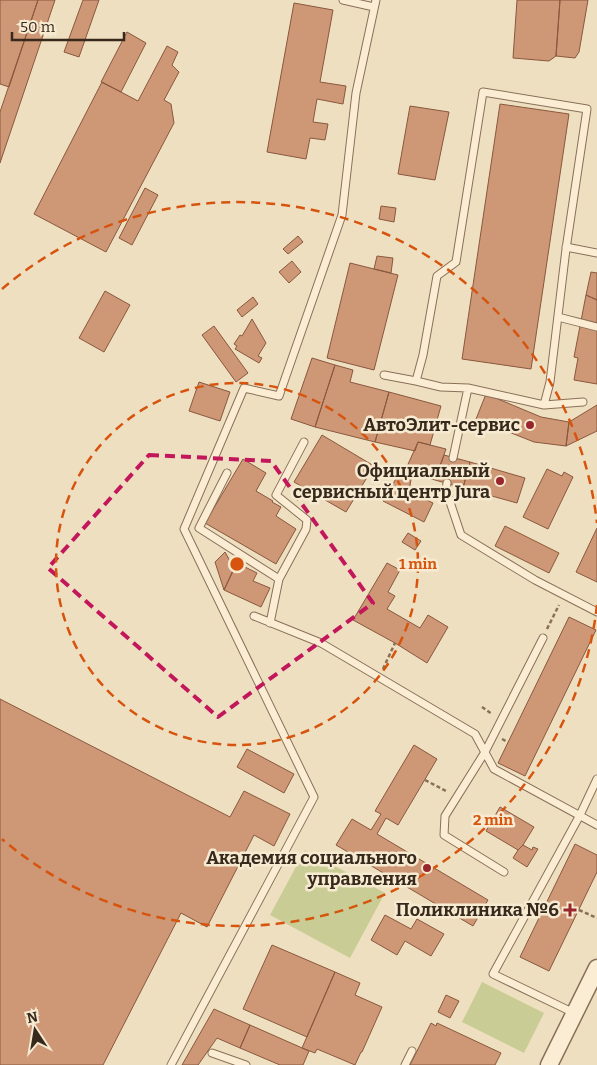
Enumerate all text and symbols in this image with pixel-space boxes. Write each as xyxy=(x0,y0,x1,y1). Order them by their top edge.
scale bar xyxy=(12,10,125,42)
text: 50 m xyxy=(20,18,56,36)
place label: АвтоЭлит-сервис xyxy=(363,414,520,436)
marker: АвтоЭлит-сервис xyxy=(524,419,536,431)
place label: Официальный сервисный центр Jura xyxy=(293,460,490,503)
marker: Официальный сервисный центр Jura xyxy=(494,475,506,487)
centre of rings xyxy=(228,555,246,573)
text: 1 min xyxy=(399,555,437,573)
text: 2 min xyxy=(473,811,513,829)
place label: Академия социального управления xyxy=(206,847,417,890)
marker: Академия социального управления xyxy=(421,862,433,874)
place label: Поликлиника №6 xyxy=(396,899,559,921)
marker: Поликлиника №6 xyxy=(563,903,577,917)
north arrow xyxy=(10,1005,60,1055)
text: N xyxy=(25,1008,40,1027)

